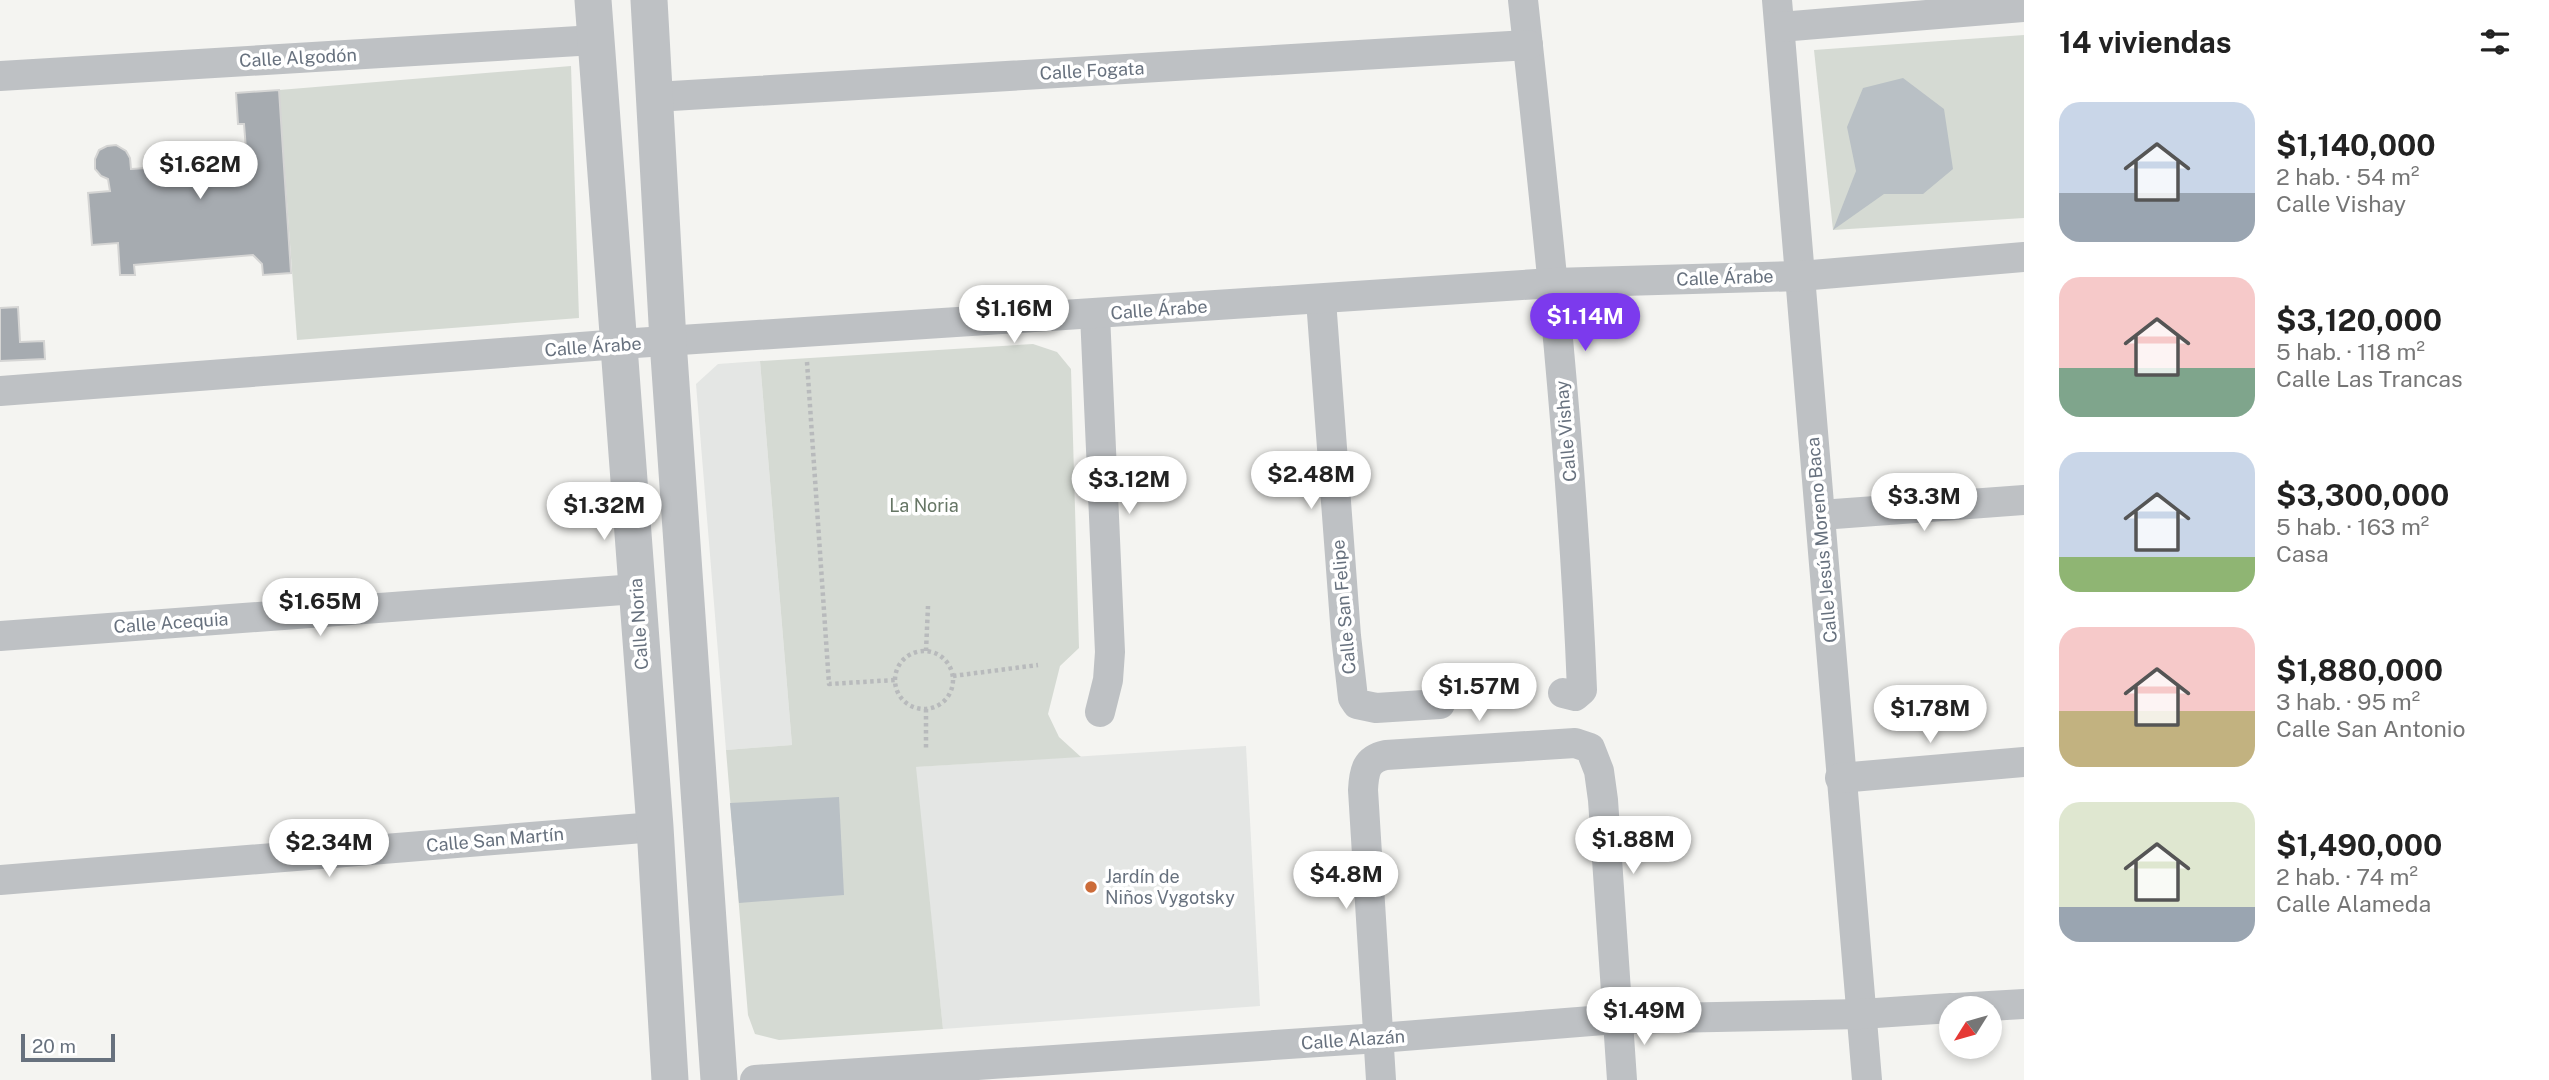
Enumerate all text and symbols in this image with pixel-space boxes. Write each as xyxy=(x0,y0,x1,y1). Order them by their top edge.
icon: filters xyxy=(2476,23,2514,61)
text: 14 viviendas xyxy=(2059,24,2231,60)
street label: Calle Algodón xyxy=(239,44,357,71)
street label: Calle Fogata xyxy=(1039,57,1145,84)
text: $1,140,000 xyxy=(2276,127,2436,163)
icon: home xyxy=(2115,130,2199,214)
pin: $1.62M xyxy=(143,142,257,201)
text: $1.62M xyxy=(159,150,241,177)
text: 2 hab. · 54 m² xyxy=(2276,163,2419,190)
text: Calle Vishay xyxy=(2276,190,2406,217)
street label: Calle Árabe xyxy=(1676,264,1774,290)
pin: $1.16M xyxy=(957,286,1071,345)
text: $1.16M xyxy=(975,294,1053,321)
pin: $1.14M xyxy=(1528,294,1642,353)
street label: Calle Árabe xyxy=(1110,295,1208,323)
text: $1.14M xyxy=(1546,302,1624,329)
text: $3,120,000 xyxy=(2276,302,2442,338)
icon: home xyxy=(2115,305,2199,389)
street label: Calle Árabe xyxy=(544,332,642,360)
text: 5 hab. · 118 m² xyxy=(2276,338,2425,365)
text: Calle Las Trancas xyxy=(2276,365,2463,392)
street label: Calle Vishay xyxy=(1551,379,1580,483)
street label: Calle Jesús Moreno Baca xyxy=(1802,436,1841,644)
pin: $2.48M xyxy=(1254,452,1368,511)
pin: $3.12M xyxy=(1072,456,1186,516)
text: $2.48M xyxy=(1267,460,1355,487)
text: $3.12M xyxy=(1088,465,1170,492)
pin: $3.3M xyxy=(1875,474,1973,533)
text: $3,300,000 xyxy=(2276,477,2449,513)
icon: home xyxy=(2115,480,2199,564)
pin: $1.32M xyxy=(547,482,661,542)
text: $3.3M xyxy=(1887,482,1961,509)
text: $1.32M xyxy=(563,491,645,518)
park label: La Noria xyxy=(889,495,959,516)
text: 5 hab. · 163 m² xyxy=(2276,513,2429,540)
street label: Calle San Felipe xyxy=(1327,539,1360,675)
text: Casa xyxy=(2276,540,2329,567)
street label: Calle Noria xyxy=(625,577,652,671)
pin: $1.65M xyxy=(263,578,377,638)
text: $1.65M xyxy=(278,587,362,614)
street label: Calle Acequia xyxy=(113,608,229,637)
text: $1,880,000 xyxy=(2276,652,2443,688)
icon: home xyxy=(2115,655,2199,739)
pin: $1.57M xyxy=(1422,664,1536,723)
text: $1.57M xyxy=(1438,672,1520,699)
pin: $1.78M xyxy=(1873,686,1987,745)
text: 3 hab. · 95 m² xyxy=(2276,688,2420,715)
text: $1.78M xyxy=(1890,694,1970,721)
text: Calle San Antonio xyxy=(2276,715,2466,742)
pin: $1.88M xyxy=(1576,816,1690,876)
pin: $2.34M xyxy=(272,820,386,879)
street label: Calle San Martín xyxy=(425,823,565,856)
text: $1.88M xyxy=(1591,825,1675,852)
text: $1,490,000 xyxy=(2276,827,2442,863)
text: $2.34M xyxy=(285,828,373,855)
icon: home xyxy=(2115,830,2199,914)
pin: $4.8M xyxy=(1297,852,1395,911)
text: $4.8M xyxy=(1309,860,1383,887)
text: 2 hab. · 74 m² xyxy=(2276,863,2418,890)
place label: Jardín de Niños Vygotsky xyxy=(1105,866,1235,908)
marker: Jardín de Niños Vygotsky xyxy=(1083,879,1099,895)
text: Calle Alameda xyxy=(2276,890,2431,917)
pin: $1.49M xyxy=(1587,988,1701,1047)
text: $1.49M xyxy=(1603,996,1685,1023)
north arrow xyxy=(1939,996,2002,1059)
map controls xyxy=(1939,996,2002,1059)
street label: Calle Alazán xyxy=(1300,1025,1406,1054)
scale bar xyxy=(21,1031,116,1063)
text: 20 m xyxy=(32,1035,76,1057)

